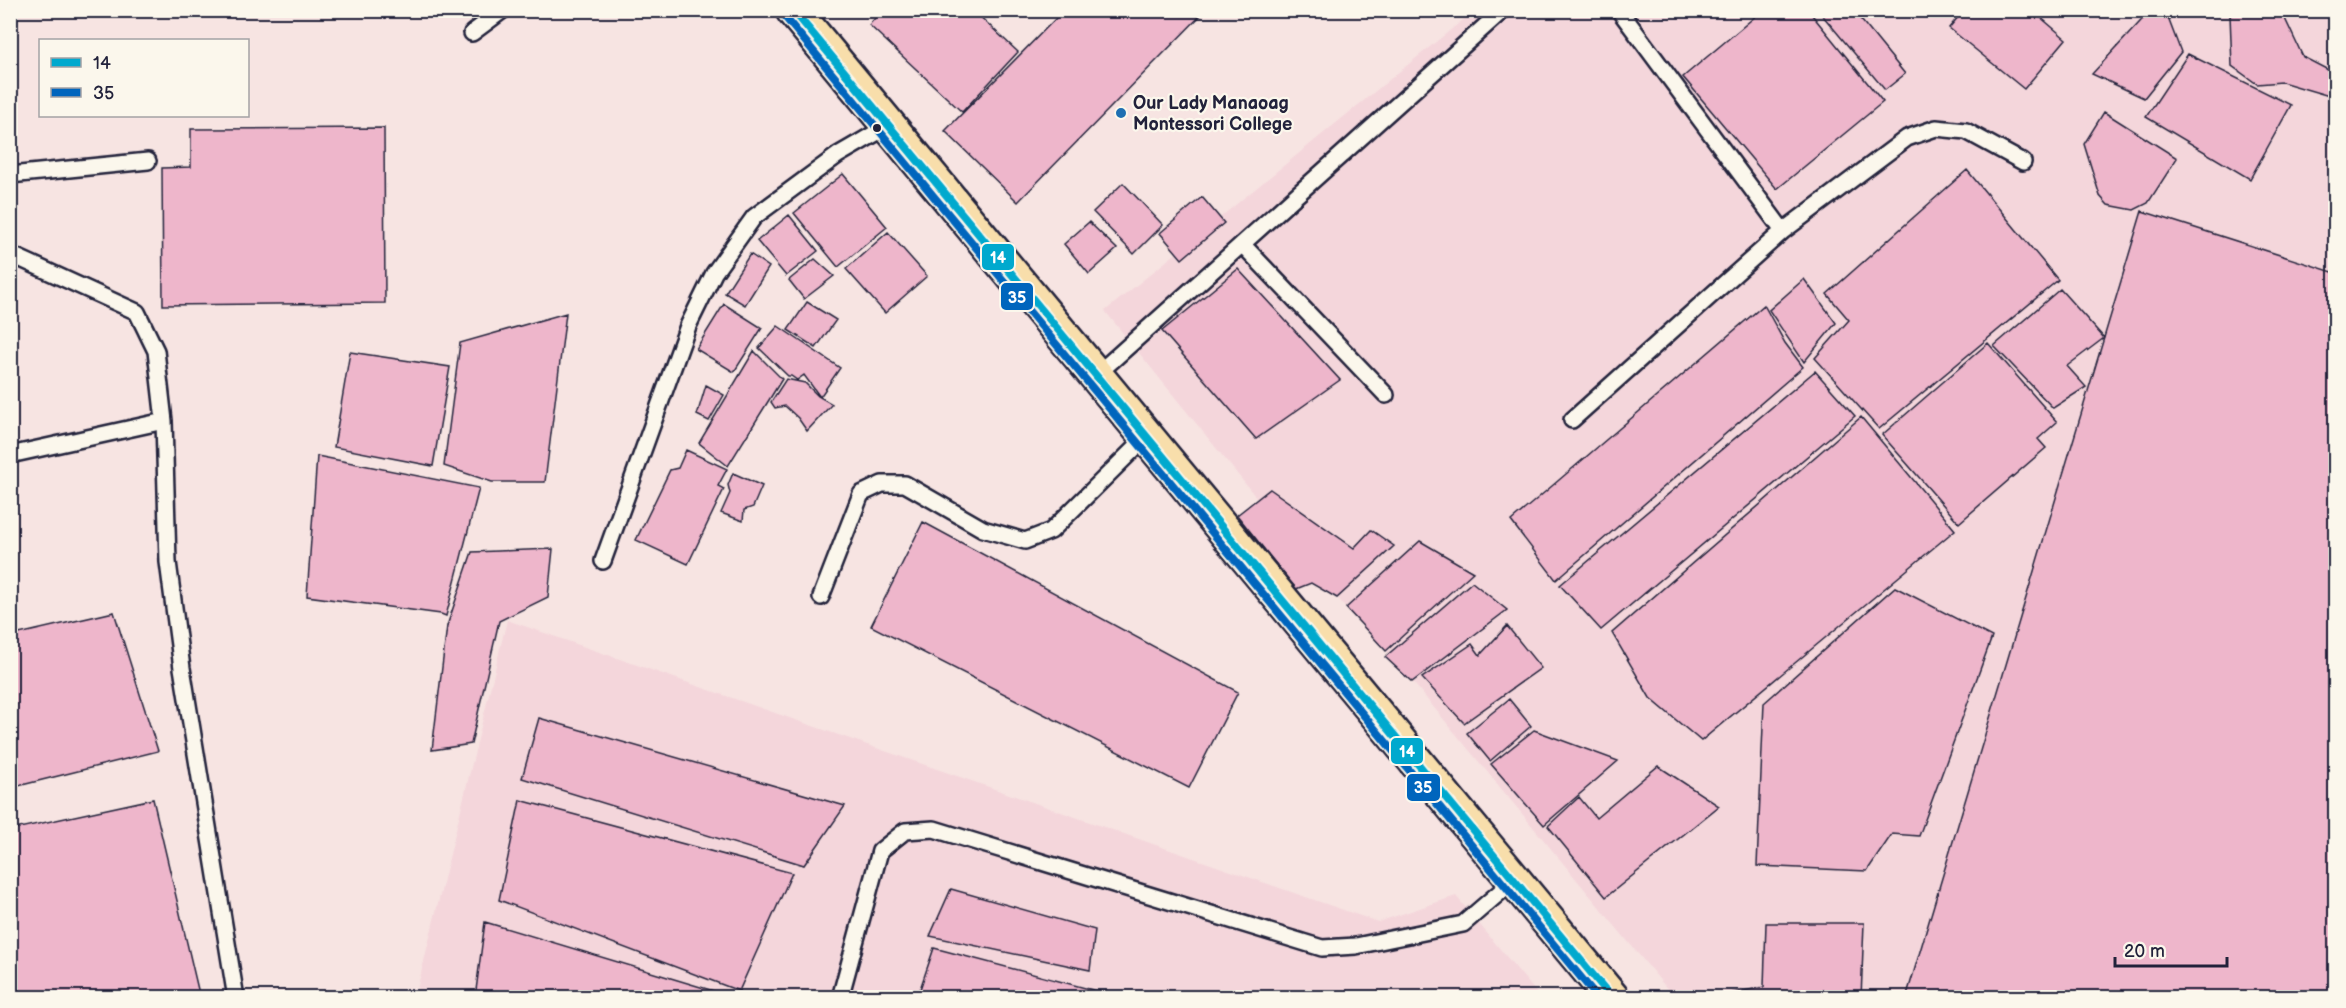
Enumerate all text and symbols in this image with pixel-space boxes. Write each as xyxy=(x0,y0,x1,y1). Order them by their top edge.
legend xyxy=(39,39,249,117)
text: 14 xyxy=(93,53,111,74)
text: 35 xyxy=(93,83,114,104)
place label: Our Lady Manaoag Montessori College xyxy=(1133,93,1292,135)
marker: Our Lady Manaoag Montessori College xyxy=(1114,106,1128,120)
unlabelled marker xyxy=(871,122,883,134)
line badge: 14 xyxy=(981,243,1015,271)
text: 14 xyxy=(990,249,1007,268)
line badge: 35 xyxy=(1000,282,1034,311)
text: 35 xyxy=(1008,289,1026,308)
line badge: 14 xyxy=(1390,737,1424,765)
text: 14 xyxy=(1399,743,1416,762)
line badge: 35 xyxy=(1406,773,1441,802)
text: 35 xyxy=(1414,779,1432,798)
scale bar xyxy=(2115,930,2228,968)
text: 20 m xyxy=(2124,941,2165,962)

